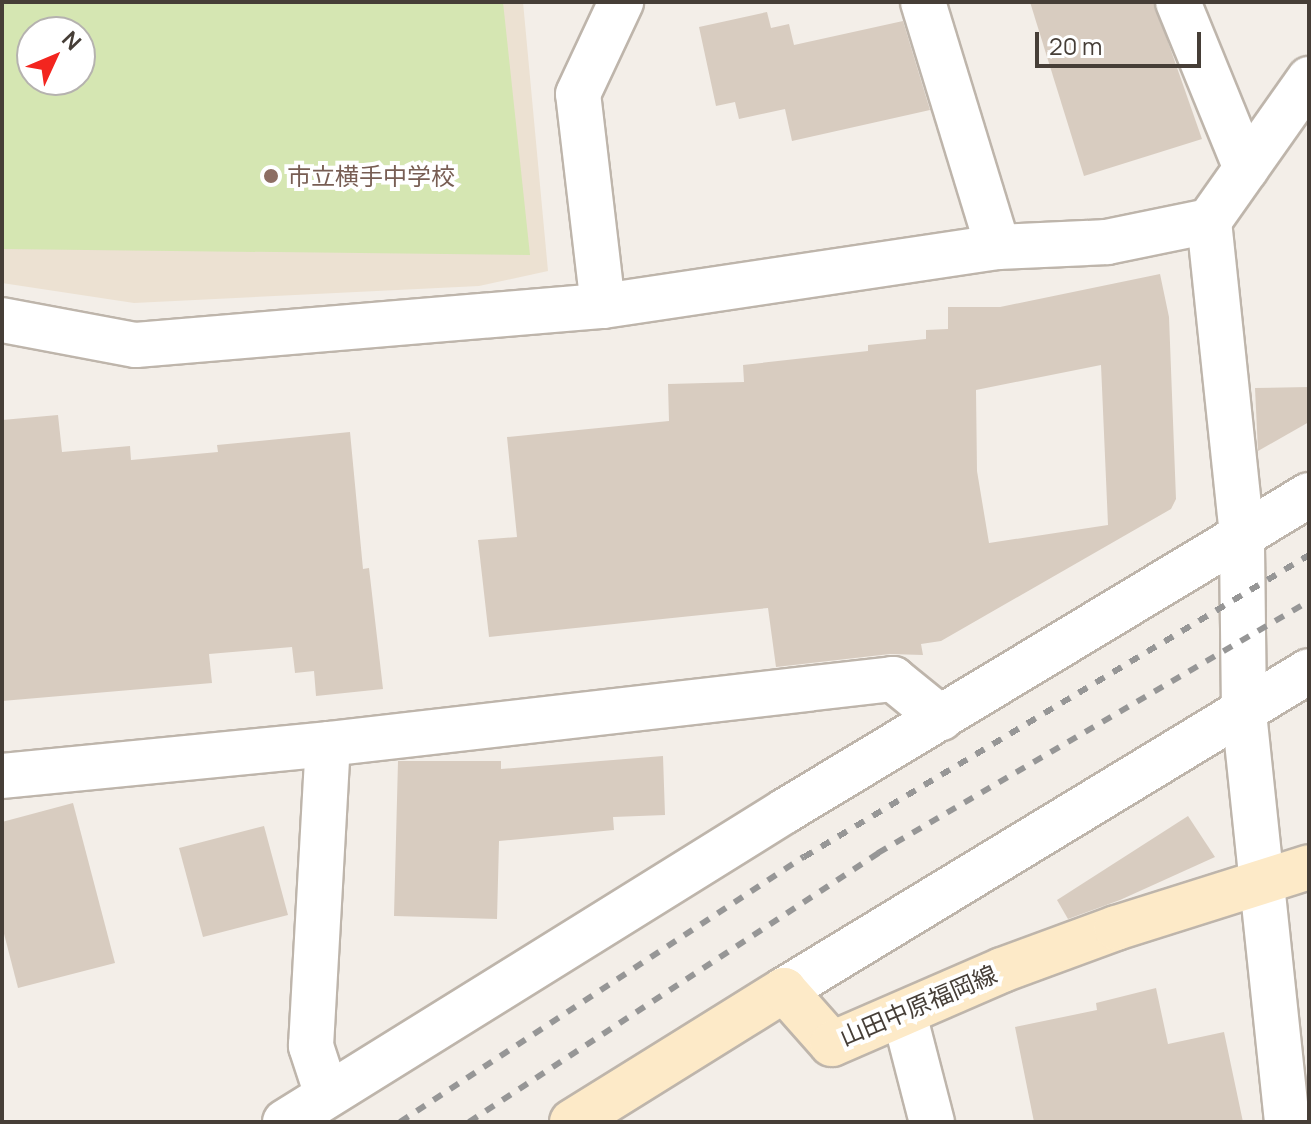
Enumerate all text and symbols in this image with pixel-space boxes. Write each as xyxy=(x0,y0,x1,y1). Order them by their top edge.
north arrow xyxy=(16,16,96,96)
scale bar xyxy=(1039,16,1205,66)
text: N xyxy=(56,25,88,57)
text: 20 m xyxy=(1049,29,1102,62)
place label: 市立横手中学校 xyxy=(287,162,455,190)
marker: 市立横手中学校 xyxy=(262,167,280,185)
street label: 山田中原福岡線 xyxy=(835,959,1001,1051)

